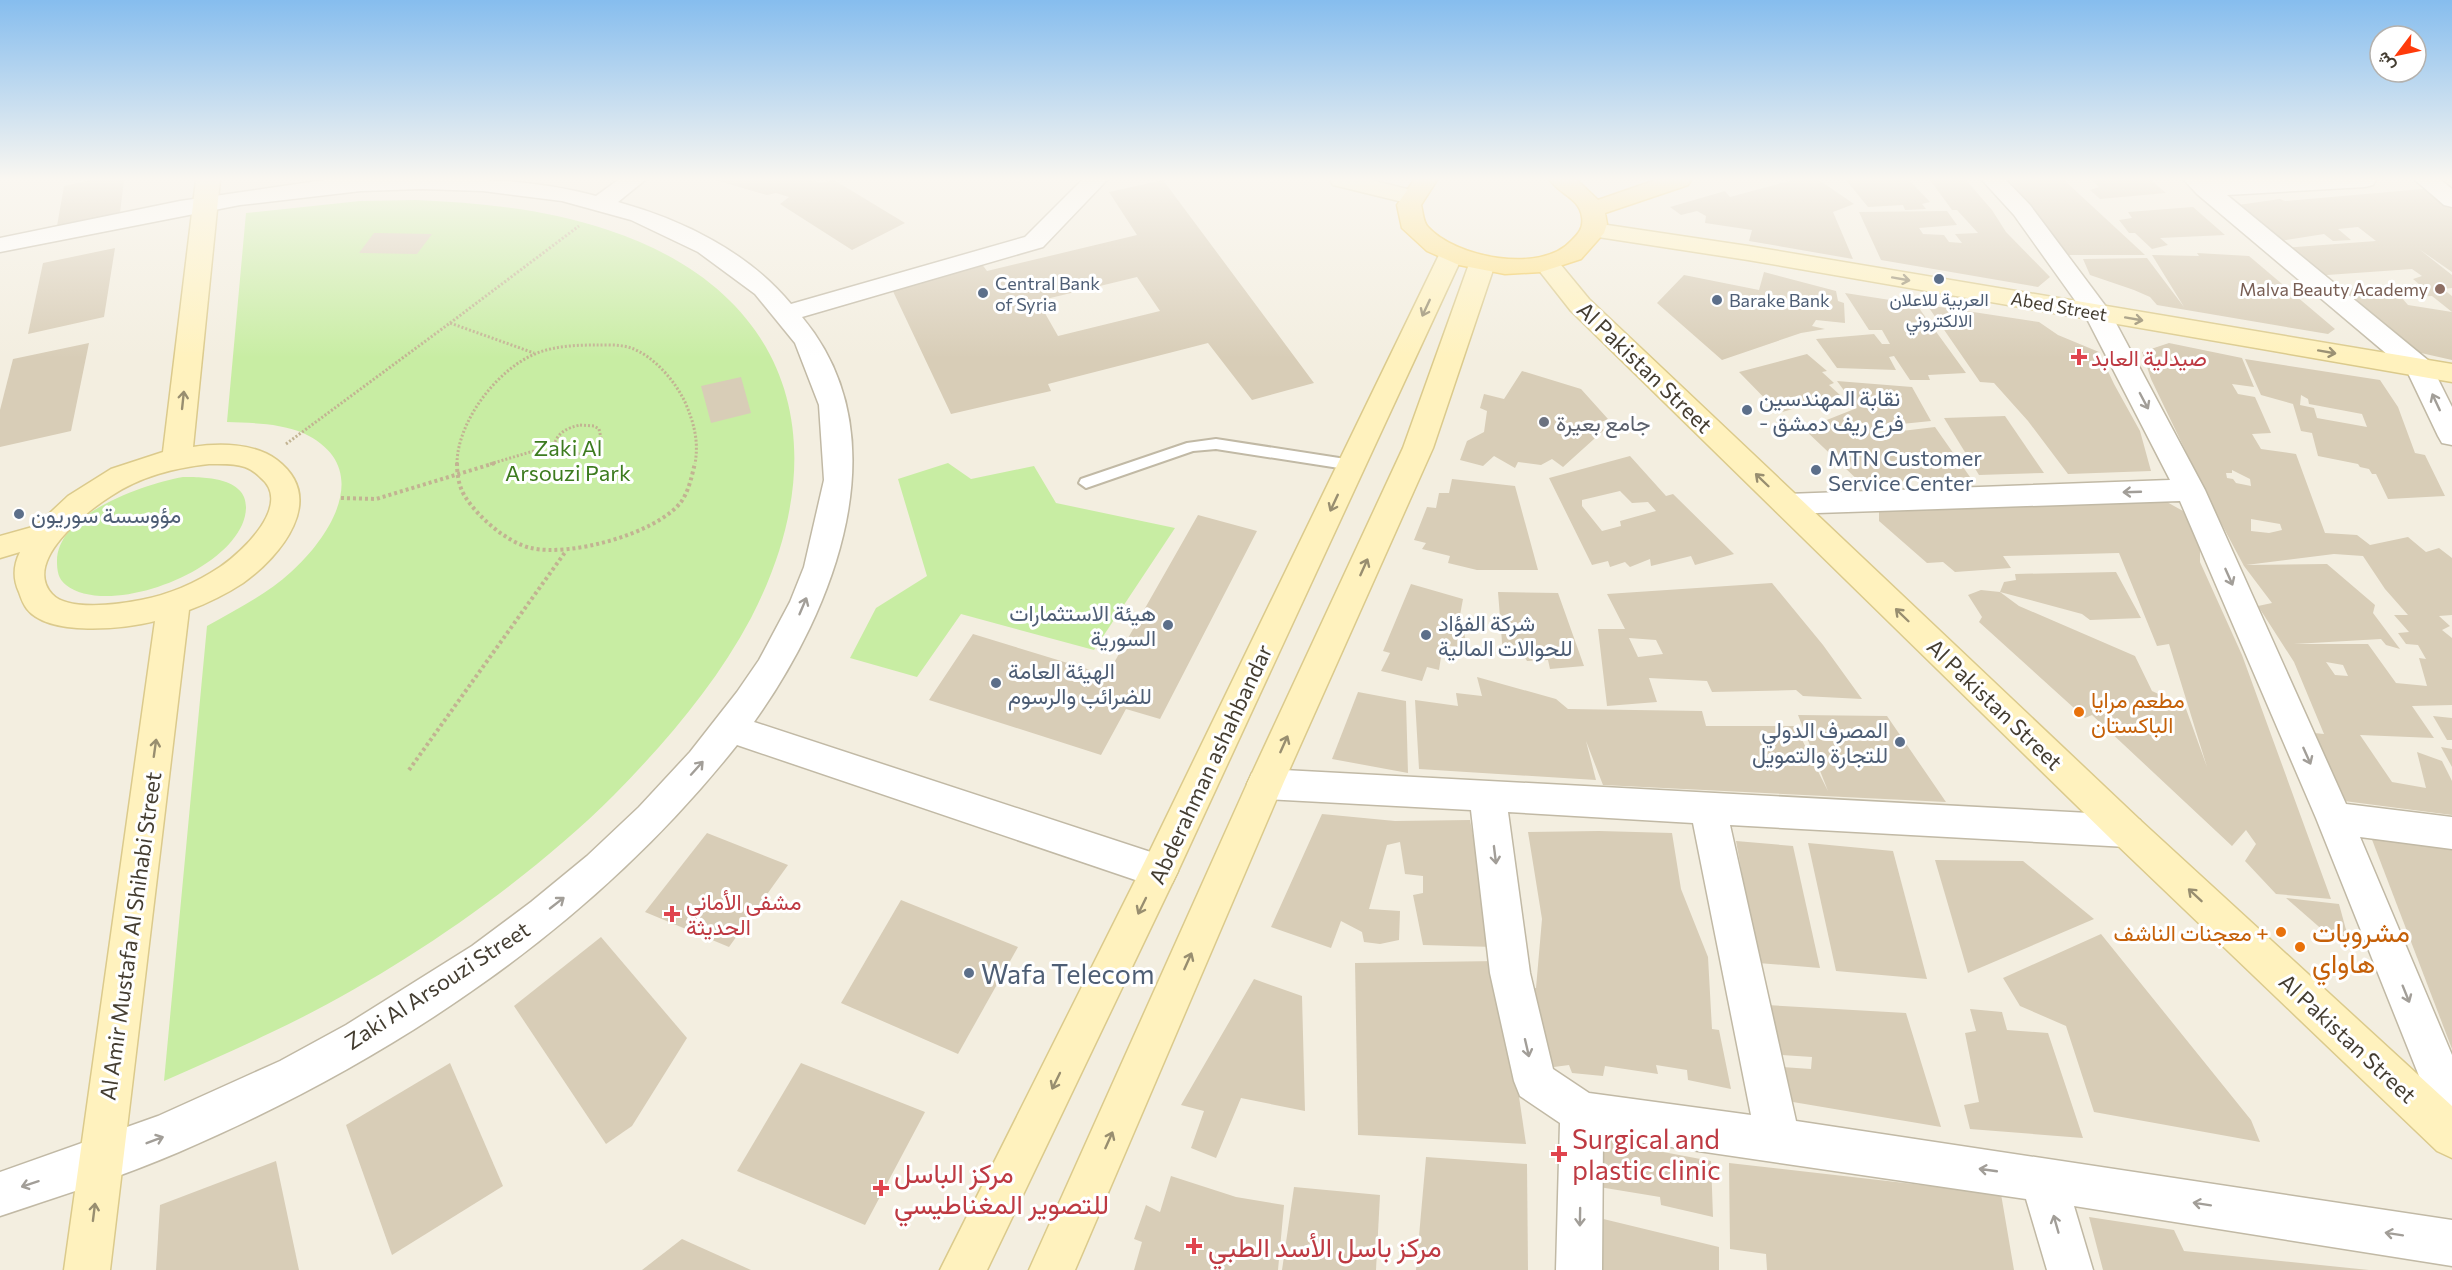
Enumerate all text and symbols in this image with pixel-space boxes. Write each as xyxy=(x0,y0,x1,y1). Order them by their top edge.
north arrow xyxy=(2368,24,2428,84)
text: ش xyxy=(2372,48,2399,75)
place label: Central Bank of Syria xyxy=(995,272,1100,315)
marker: العربية للاعلان الالكتروني xyxy=(1932,272,1946,286)
one-way arrow xyxy=(1890,274,1910,285)
place label: Malva Beauty Academy xyxy=(2239,278,2428,300)
marker: Malva Beauty Academy xyxy=(2433,282,2447,296)
marker: Central Bank of Syria xyxy=(976,286,990,300)
street label: Abed Street xyxy=(2009,287,2109,325)
place label: العربية للاعلان الالكتروني xyxy=(1889,288,1989,336)
place label: Barake Bank xyxy=(1729,289,1830,311)
marker: Barake Bank xyxy=(1710,293,1724,307)
street label: Al Pakistan Street xyxy=(1572,296,1718,438)
one-way arrow xyxy=(1420,298,1432,316)
one-way arrow xyxy=(2124,313,2144,324)
place label: صيدلية العابد xyxy=(2091,344,2207,371)
one-way arrow xyxy=(2316,346,2336,357)
marker: صيدلية العابد xyxy=(2072,350,2086,364)
place label: نقابة المهندسين - فرع ريف دمشق xyxy=(1759,384,1904,438)
one-way arrow xyxy=(178,391,189,410)
one-way arrow xyxy=(2139,392,2150,410)
one-way arrow xyxy=(2429,393,2441,411)
marker: نقابة المهندسين - فرع ريف دمشق xyxy=(1740,403,1754,417)
place label: جامع بعيرة xyxy=(1556,409,1651,438)
marker: جامع بعيرة xyxy=(1537,415,1551,429)
park label: Zaki Al Arsouzi Park xyxy=(505,434,631,486)
place label: MTN Customer Service Center xyxy=(1828,444,1982,496)
marker: MTN Customer Service Center xyxy=(1809,463,1823,477)
one-way arrow xyxy=(1754,472,1769,487)
one-way arrow xyxy=(2122,486,2142,497)
one-way arrow xyxy=(1327,493,1339,511)
place label: مؤوسسة سوريون xyxy=(31,501,181,529)
marker: مؤوسسة سوريون xyxy=(12,507,26,521)
one-way arrow xyxy=(1359,558,1370,576)
one-way arrow xyxy=(2224,568,2235,586)
one-way arrow xyxy=(798,597,809,615)
place label: هيئة الاستثمارات السورية xyxy=(1009,599,1156,652)
one-way arrow xyxy=(1895,608,1910,622)
place label: شركة الفؤاد للحوالات المالية xyxy=(1438,609,1573,662)
marker: هيئة الاستثمارات السورية xyxy=(1161,618,1175,632)
marker: شركة الفؤاد للحوالات المالية xyxy=(1419,628,1433,642)
street label: Al Pakistan Street xyxy=(1922,633,2068,775)
street label: Abderahman ashahbandar xyxy=(1143,640,1277,888)
place label: الهيئة العامة للضرائب والرسوم xyxy=(1008,657,1152,711)
marker: الهيئة العامة للضرائب والرسوم xyxy=(989,676,1003,690)
place label: مطعم مرايا الباكستان xyxy=(2091,686,2185,738)
marker: مطعم مرايا الباكستان xyxy=(2072,705,2086,719)
place label: المصرف الدولي للتجارة والتمويل xyxy=(1752,716,1888,769)
marker: المصرف الدولي للتجارة والتمويل xyxy=(1893,735,1907,749)
one-way arrow xyxy=(1278,736,1290,754)
one-way arrow xyxy=(150,739,161,758)
one-way arrow xyxy=(2302,746,2313,764)
one-way arrow xyxy=(690,761,704,776)
street label: Al Amir Mustafa Al Shihabi Street xyxy=(94,770,166,1102)
one-way arrow xyxy=(1490,845,1501,865)
place label: مشفى الأماني الحديثة xyxy=(686,888,801,940)
one-way arrow xyxy=(2187,888,2202,902)
one-way arrow xyxy=(548,897,564,910)
one-way arrow xyxy=(1135,897,1147,915)
marker: مشفى الأماني الحديثة xyxy=(663,905,681,923)
street label: Zaki Al Arsouzi Street xyxy=(339,915,535,1055)
place label: مشروبات هاواي xyxy=(2312,915,2410,986)
place label: معجنات الناشف + xyxy=(2114,919,2269,946)
marker: معجنات الناشف + xyxy=(2274,925,2288,939)
marker: مشروبات هاواي xyxy=(2293,940,2307,954)
one-way arrow xyxy=(1183,952,1194,971)
place label: Wafa Telecom xyxy=(981,957,1155,990)
marker: Wafa Telecom xyxy=(962,966,976,980)
street label: Al Pakistan Street xyxy=(2274,968,2422,1108)
one-way arrow xyxy=(2401,984,2412,1002)
one-way arrow xyxy=(1522,1038,1534,1057)
one-way arrow xyxy=(1049,1072,1061,1090)
place label: Surgical and plastic clinic xyxy=(1572,1122,1721,1186)
one-way arrow xyxy=(1104,1131,1116,1149)
one-way arrow xyxy=(145,1133,164,1144)
marker: Surgical and plastic clinic xyxy=(1550,1145,1568,1163)
place label: مركز الباسل للتصوير المغناطيسي xyxy=(894,1156,1109,1227)
one-way arrow xyxy=(1979,1165,1999,1176)
one-way arrow xyxy=(21,1179,40,1190)
marker: مركز الباسل للتصوير المغناطيسي xyxy=(872,1179,890,1197)
one-way arrow xyxy=(2192,1198,2212,1209)
one-way arrow xyxy=(89,1203,100,1222)
one-way arrow xyxy=(1574,1206,1586,1226)
one-way arrow xyxy=(2050,1215,2062,1234)
one-way arrow xyxy=(2385,1228,2405,1239)
place label: مركز باسل الأسد الطبي xyxy=(1208,1230,1442,1270)
marker: مركز باسل الأسد الطبي xyxy=(1185,1237,1203,1255)

